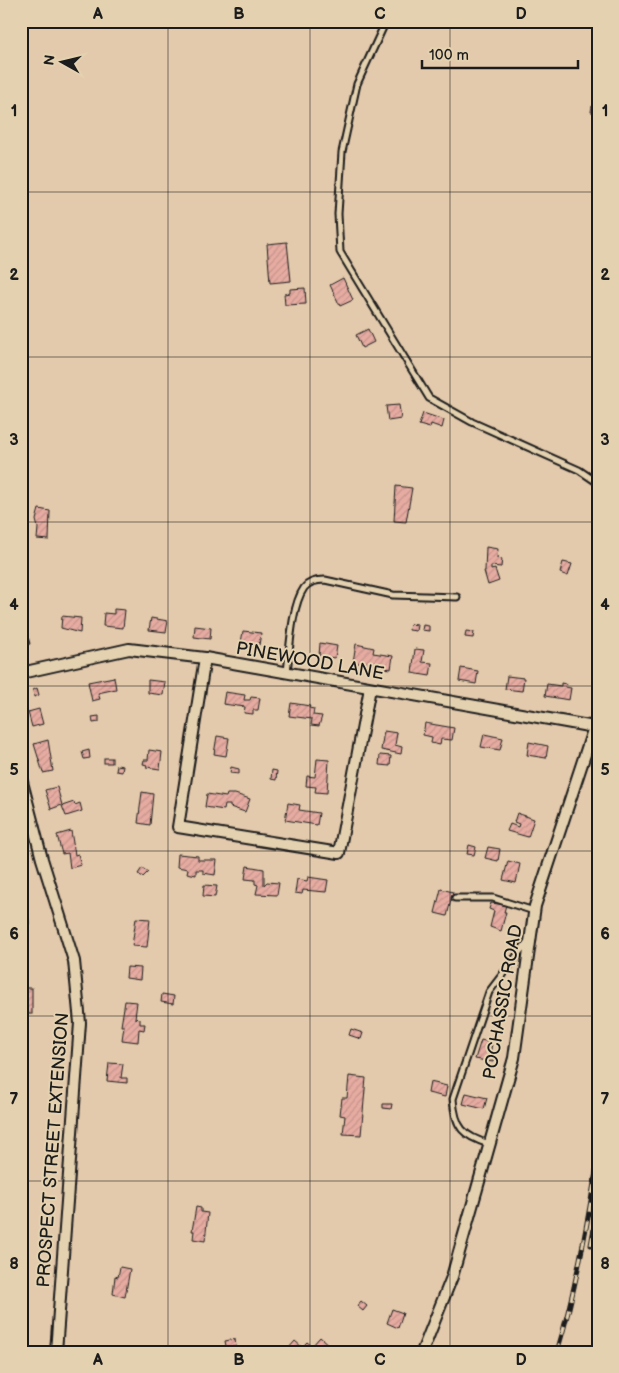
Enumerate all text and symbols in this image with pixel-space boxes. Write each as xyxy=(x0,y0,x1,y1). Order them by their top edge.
text: A xyxy=(92,5,103,24)
text: B xyxy=(233,5,245,24)
text: C xyxy=(374,5,386,24)
text: D xyxy=(515,5,527,24)
north arrow xyxy=(38,38,88,88)
scale bar xyxy=(422,38,578,70)
text: 100 m xyxy=(429,46,469,65)
text: N xyxy=(40,54,59,67)
text: 1 xyxy=(11,102,17,121)
text: 1 xyxy=(602,102,608,121)
text: 2 xyxy=(9,266,19,285)
text: 2 xyxy=(600,266,610,285)
text: 3 xyxy=(9,431,19,450)
text: 3 xyxy=(600,431,610,450)
text: 4 xyxy=(9,596,19,615)
text: 4 xyxy=(600,596,610,615)
street label: PINEWOOD LANE xyxy=(234,638,386,684)
text: 5 xyxy=(9,761,19,780)
text: 5 xyxy=(600,761,610,780)
street label: POCHASSIC ROAD xyxy=(479,923,527,1081)
text: 6 xyxy=(9,925,19,944)
text: 6 xyxy=(600,925,610,944)
street label: PROSPECT STREET EXTENSION xyxy=(33,1012,73,1288)
text: 7 xyxy=(10,1090,19,1109)
text: 7 xyxy=(601,1090,610,1109)
text: 8 xyxy=(9,1255,19,1274)
text: 8 xyxy=(600,1255,610,1274)
text: A xyxy=(92,1351,103,1370)
text: B xyxy=(233,1351,245,1370)
text: C xyxy=(374,1351,386,1370)
text: D xyxy=(515,1351,527,1370)

